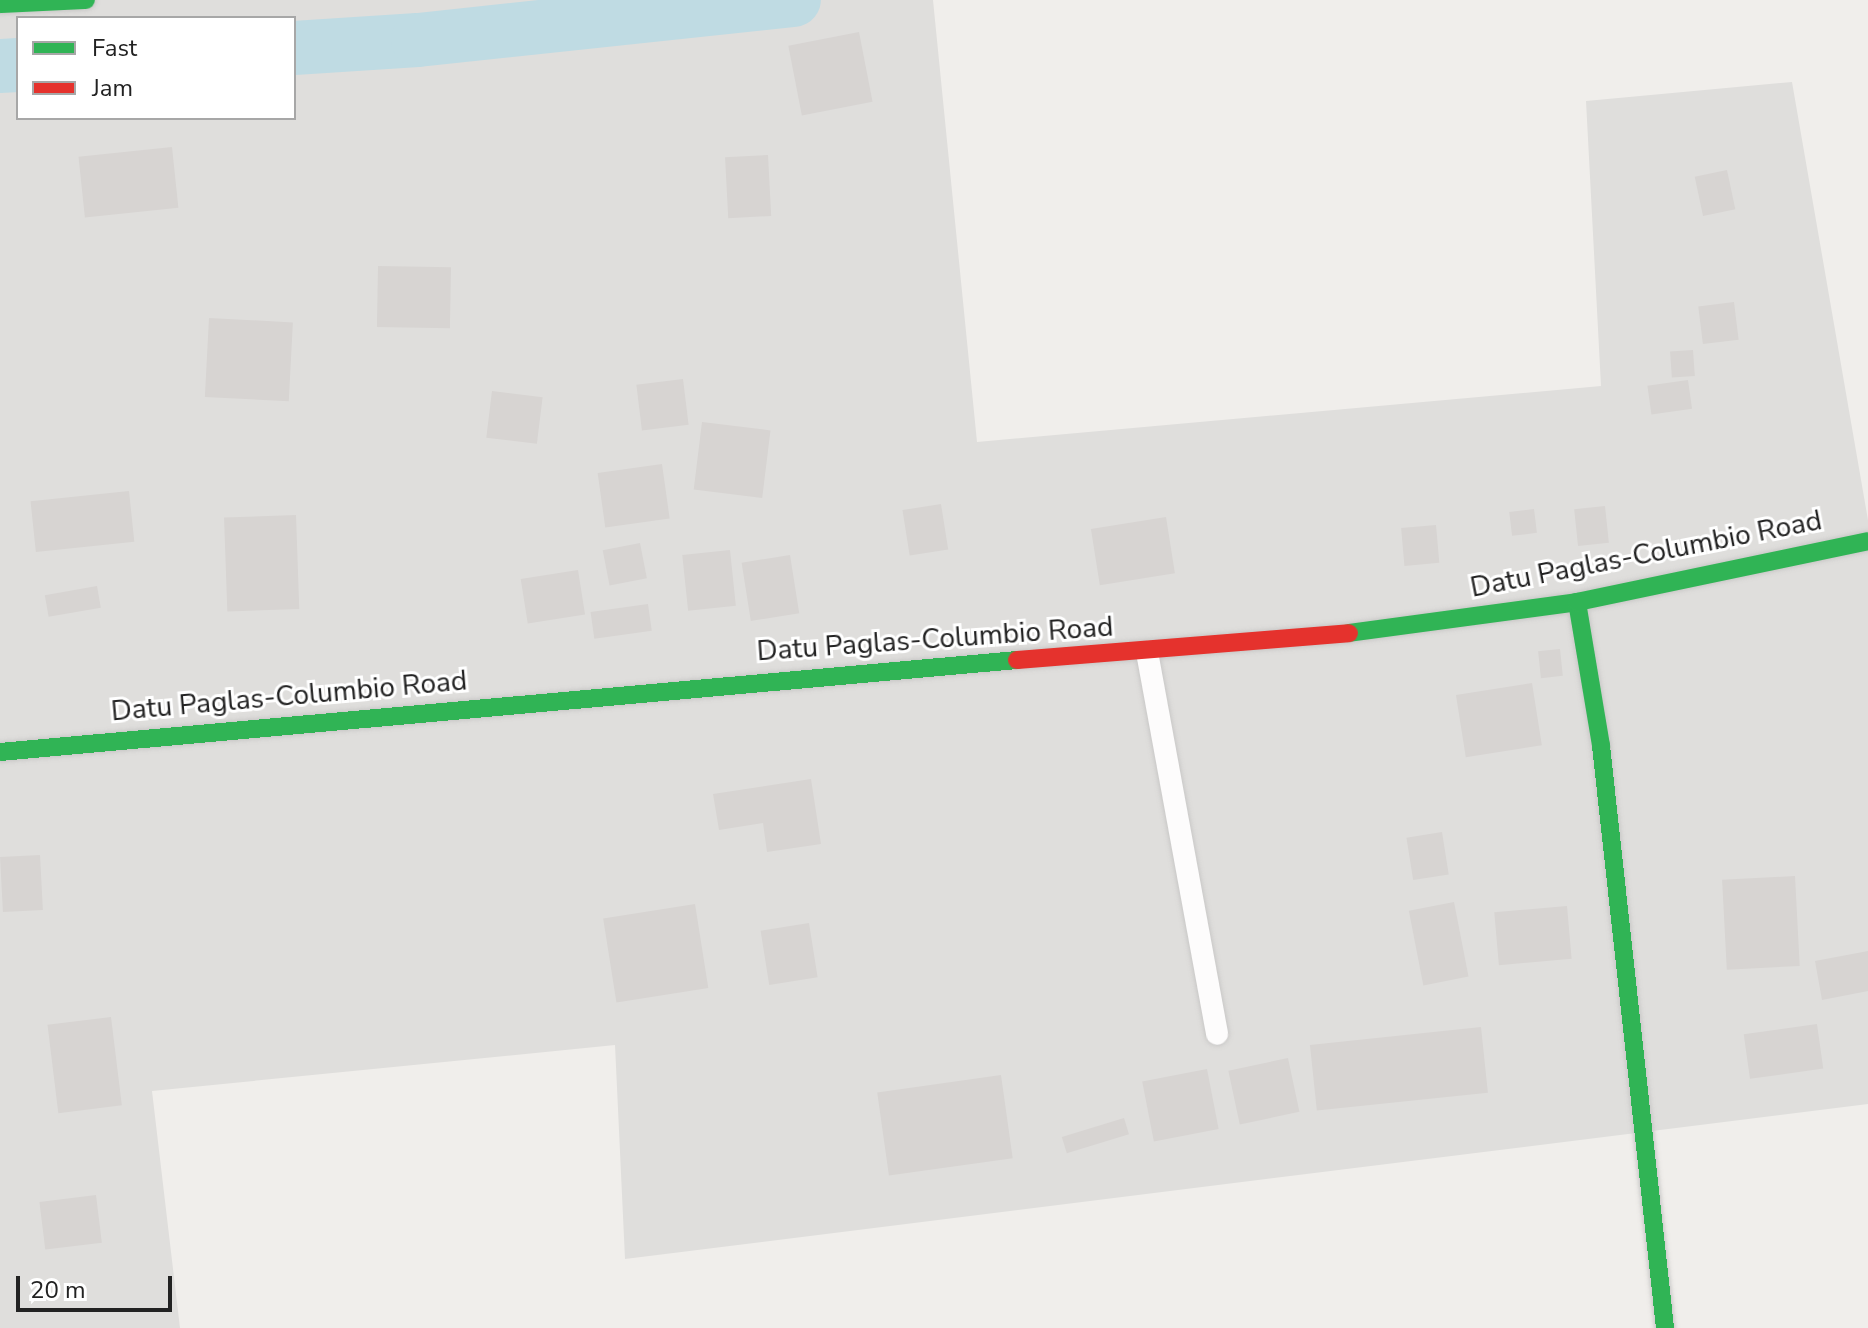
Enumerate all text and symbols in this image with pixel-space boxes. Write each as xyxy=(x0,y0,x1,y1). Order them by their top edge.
legend xyxy=(16,16,296,120)
text: Fast xyxy=(92,32,137,64)
text: Jam xyxy=(92,72,133,104)
street label: Datu Paglas-Columbio Road xyxy=(1467,503,1825,605)
street label: Datu Paglas-Columbio Road xyxy=(756,610,1114,668)
street label: Datu Paglas-Columbio Road xyxy=(110,664,468,728)
scale bar xyxy=(20,1260,176,1310)
text: 20 m xyxy=(30,1274,86,1306)

